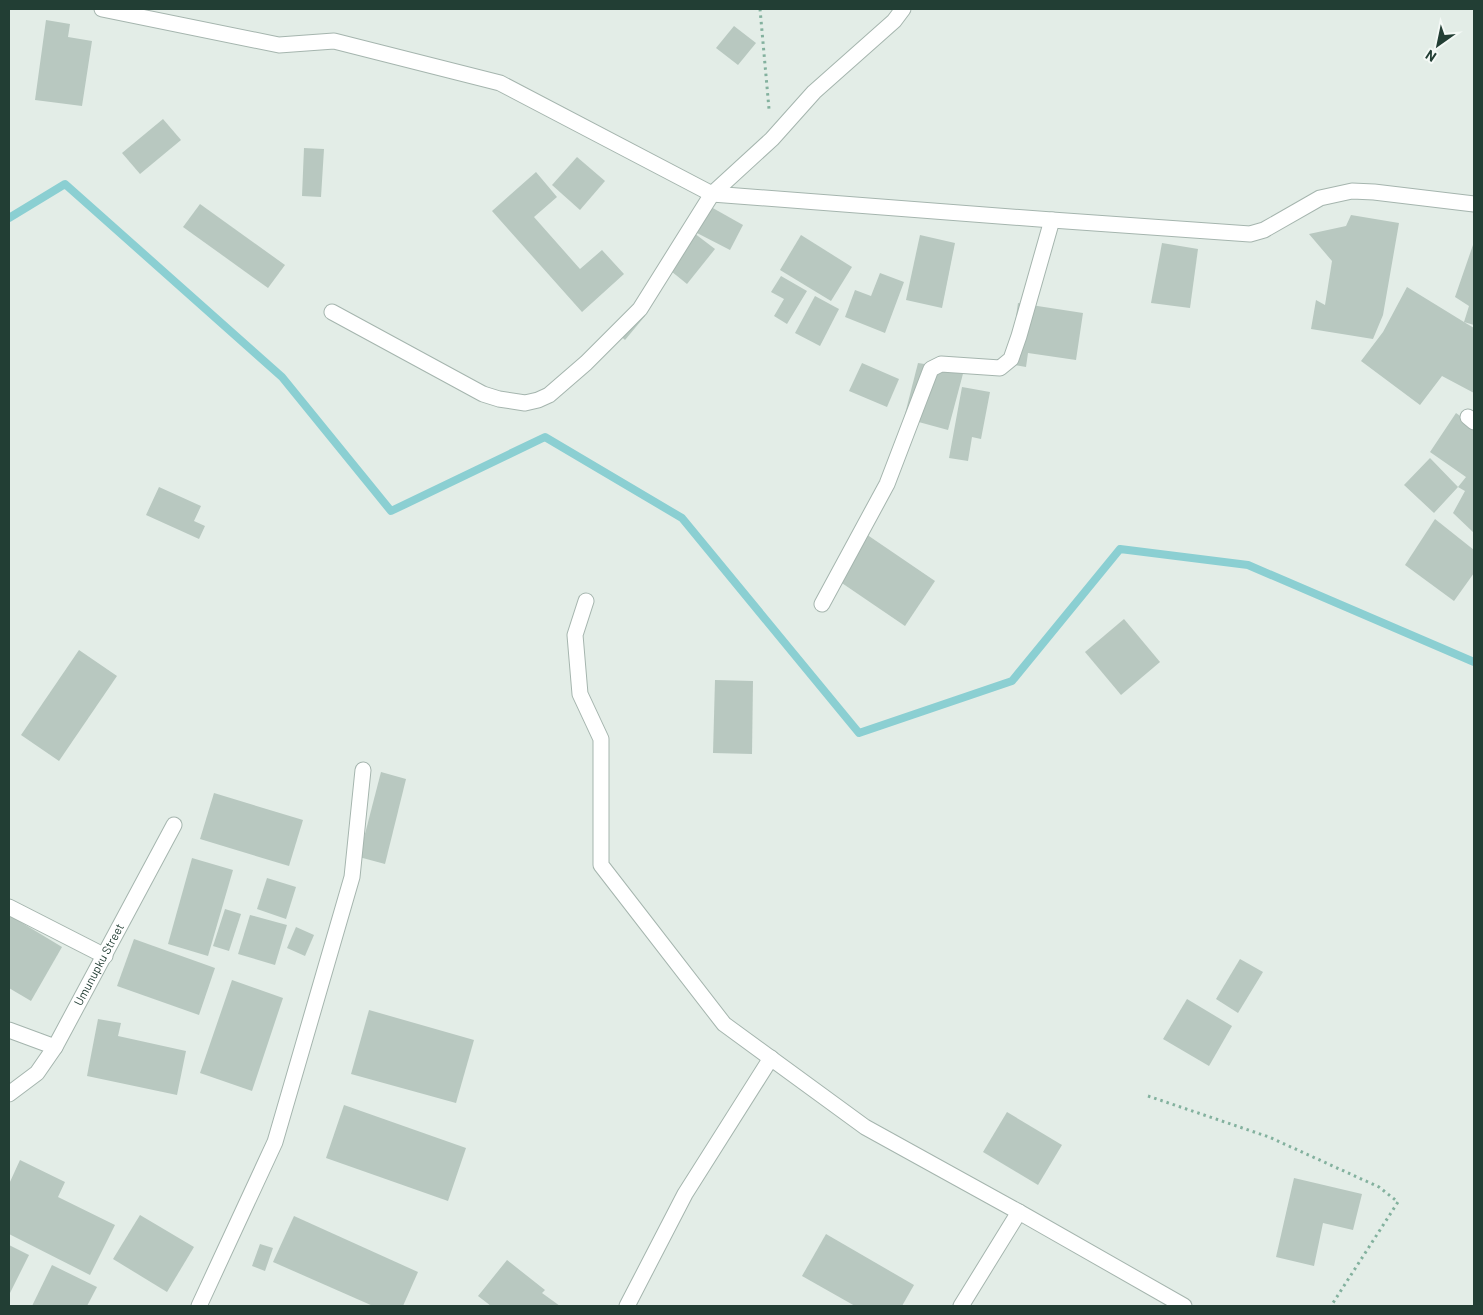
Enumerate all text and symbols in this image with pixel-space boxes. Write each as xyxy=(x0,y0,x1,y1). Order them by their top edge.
north arrow xyxy=(1413,20,1463,70)
text: N xyxy=(1422,47,1439,66)
street label: Umunupku Street xyxy=(70,921,126,1008)

